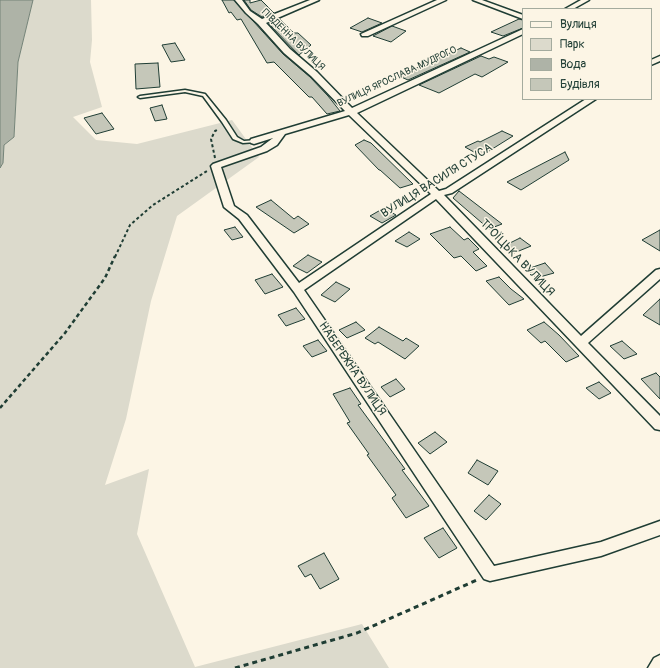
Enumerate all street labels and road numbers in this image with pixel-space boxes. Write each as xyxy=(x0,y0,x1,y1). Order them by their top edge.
street label: ПІВДЕННА ВУЛИЦЯ xyxy=(259,7,327,73)
street label: ВУЛИЦЯ ЯРОСЛАВА МУДРОГО xyxy=(335,44,459,110)
street label: ВУЛИЦЯ ВАСИЛЯ СТУСА xyxy=(379,141,495,221)
street label: ТРОЇЦЬКА ВУЛИЦЯ xyxy=(477,217,557,299)
street label: НАБЕРЕЖНА ВУЛИЦЯ xyxy=(315,319,389,419)

